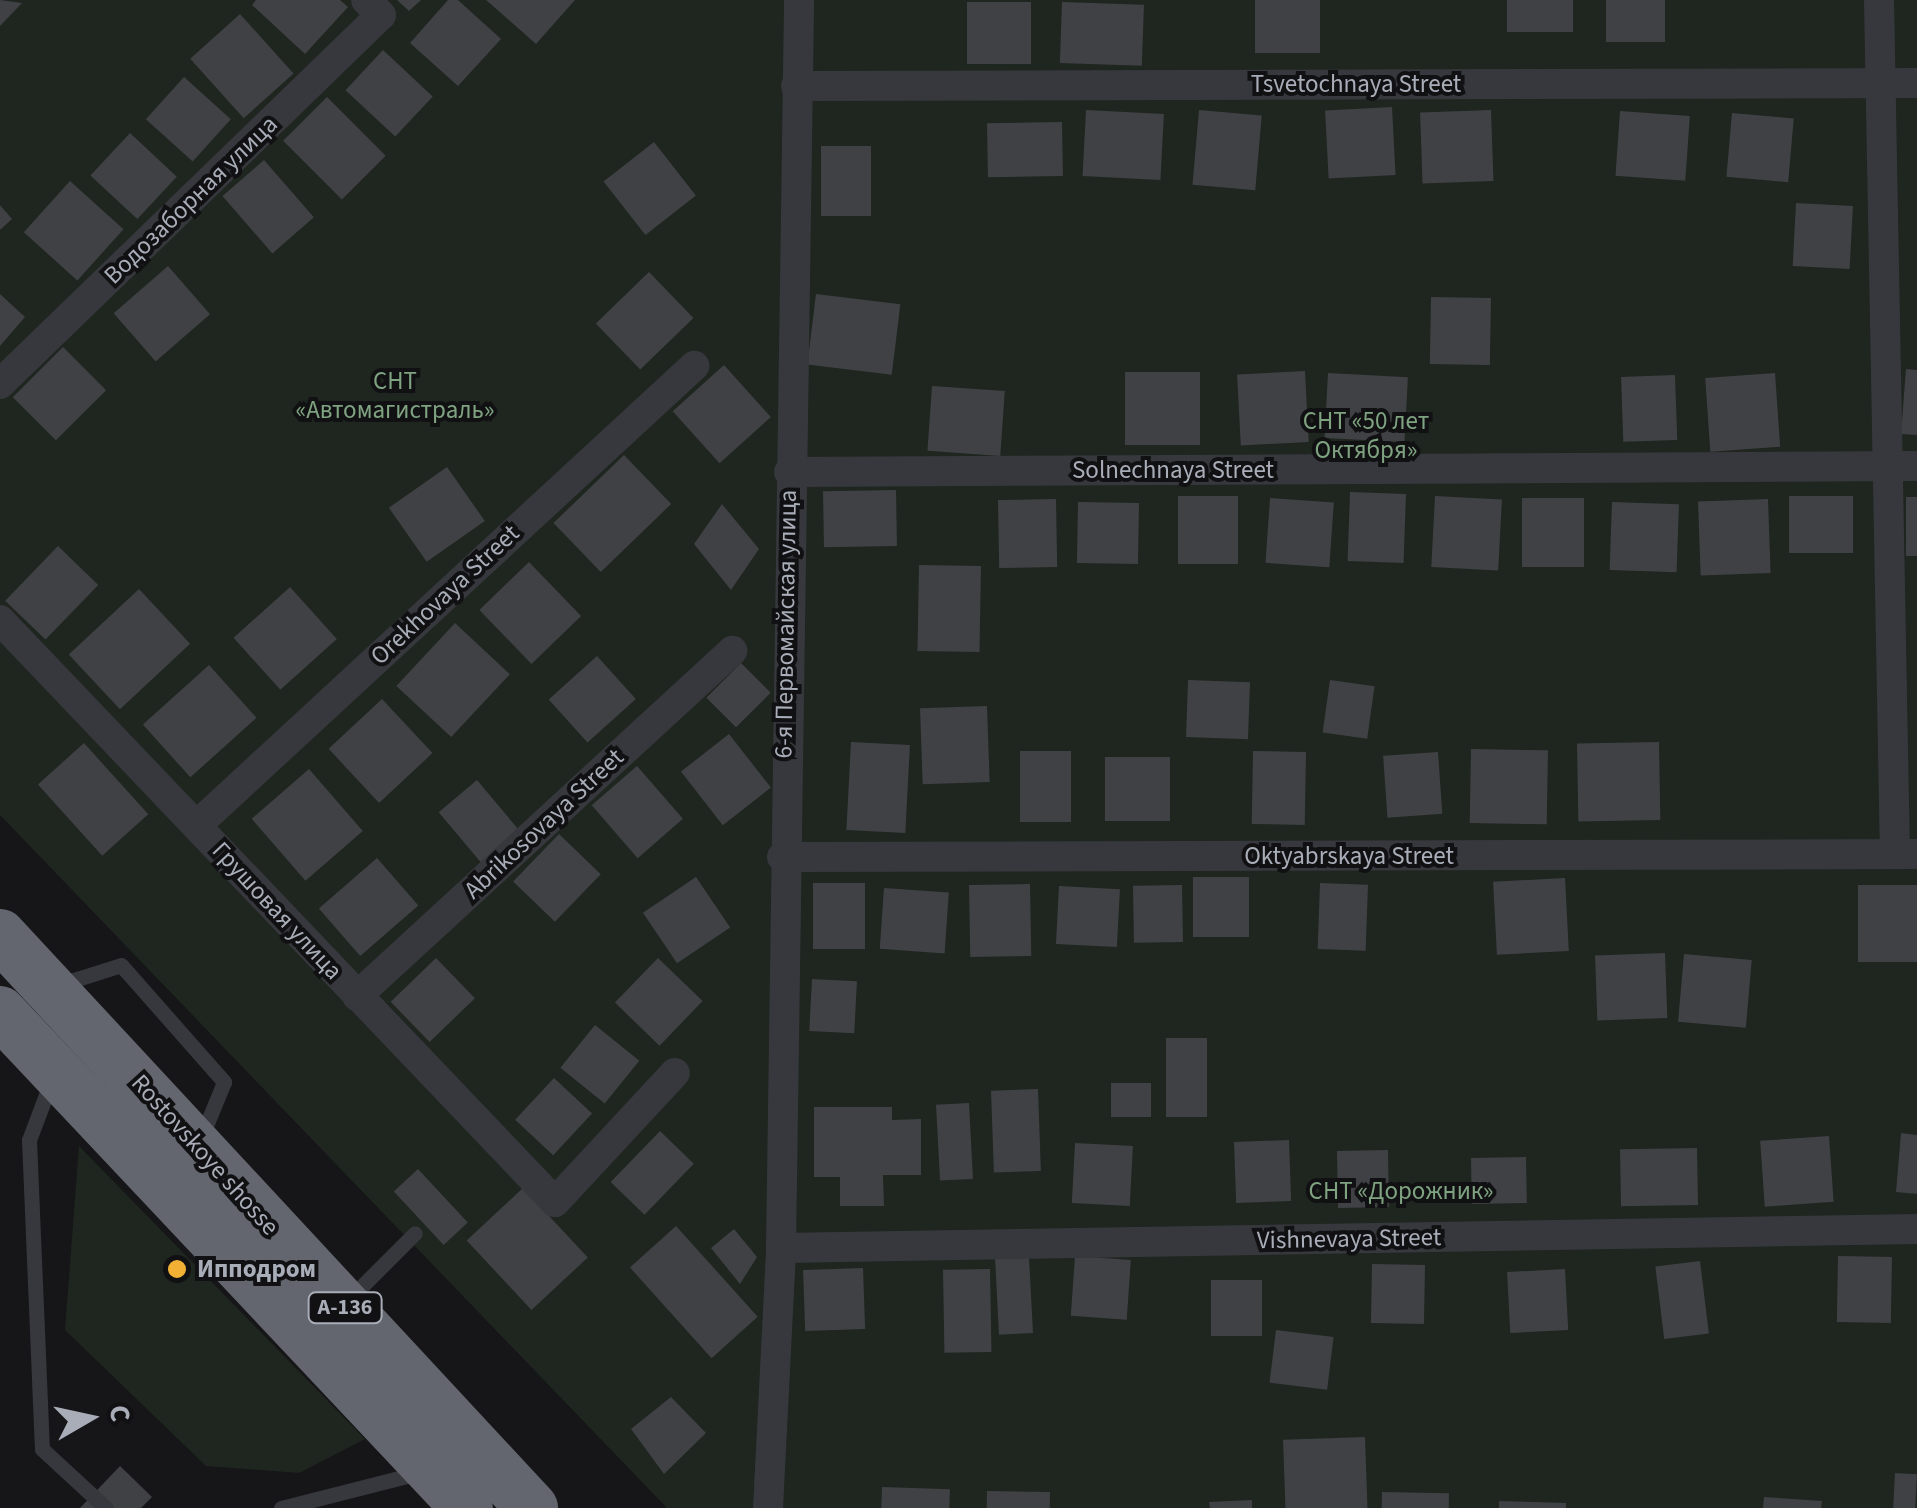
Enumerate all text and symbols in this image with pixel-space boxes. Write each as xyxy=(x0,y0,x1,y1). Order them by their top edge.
street label: Tsvetochnaya Street xyxy=(1251,69,1461,99)
street label: Водозаборная улица xyxy=(98,109,284,291)
park label: СНТ «Автомагистраль» xyxy=(295,367,495,426)
park label: СНТ «50 лет Октября» xyxy=(1303,407,1429,466)
street label: Solnechnaya Street xyxy=(1072,455,1274,485)
street label: 6-я Первомайская улица xyxy=(769,489,803,759)
street label: Orekhovaya Street xyxy=(365,519,525,671)
street label: Abrikosovaya Street xyxy=(458,743,630,905)
street label: Грушовая улица xyxy=(206,836,348,986)
street label: Oktyabrskaya Street xyxy=(1244,841,1454,871)
street label: Rostovskoye shosse xyxy=(125,1068,285,1242)
park label: СНТ «Дорожник» xyxy=(1309,1176,1493,1206)
street label: Vishnevaya Street xyxy=(1257,1222,1441,1256)
place label: Ипподром xyxy=(197,1254,316,1284)
marker: Ипподром xyxy=(166,1258,188,1280)
road number: А-136 xyxy=(308,1291,382,1325)
north arrow xyxy=(40,1368,140,1468)
text: С xyxy=(99,1402,141,1424)

